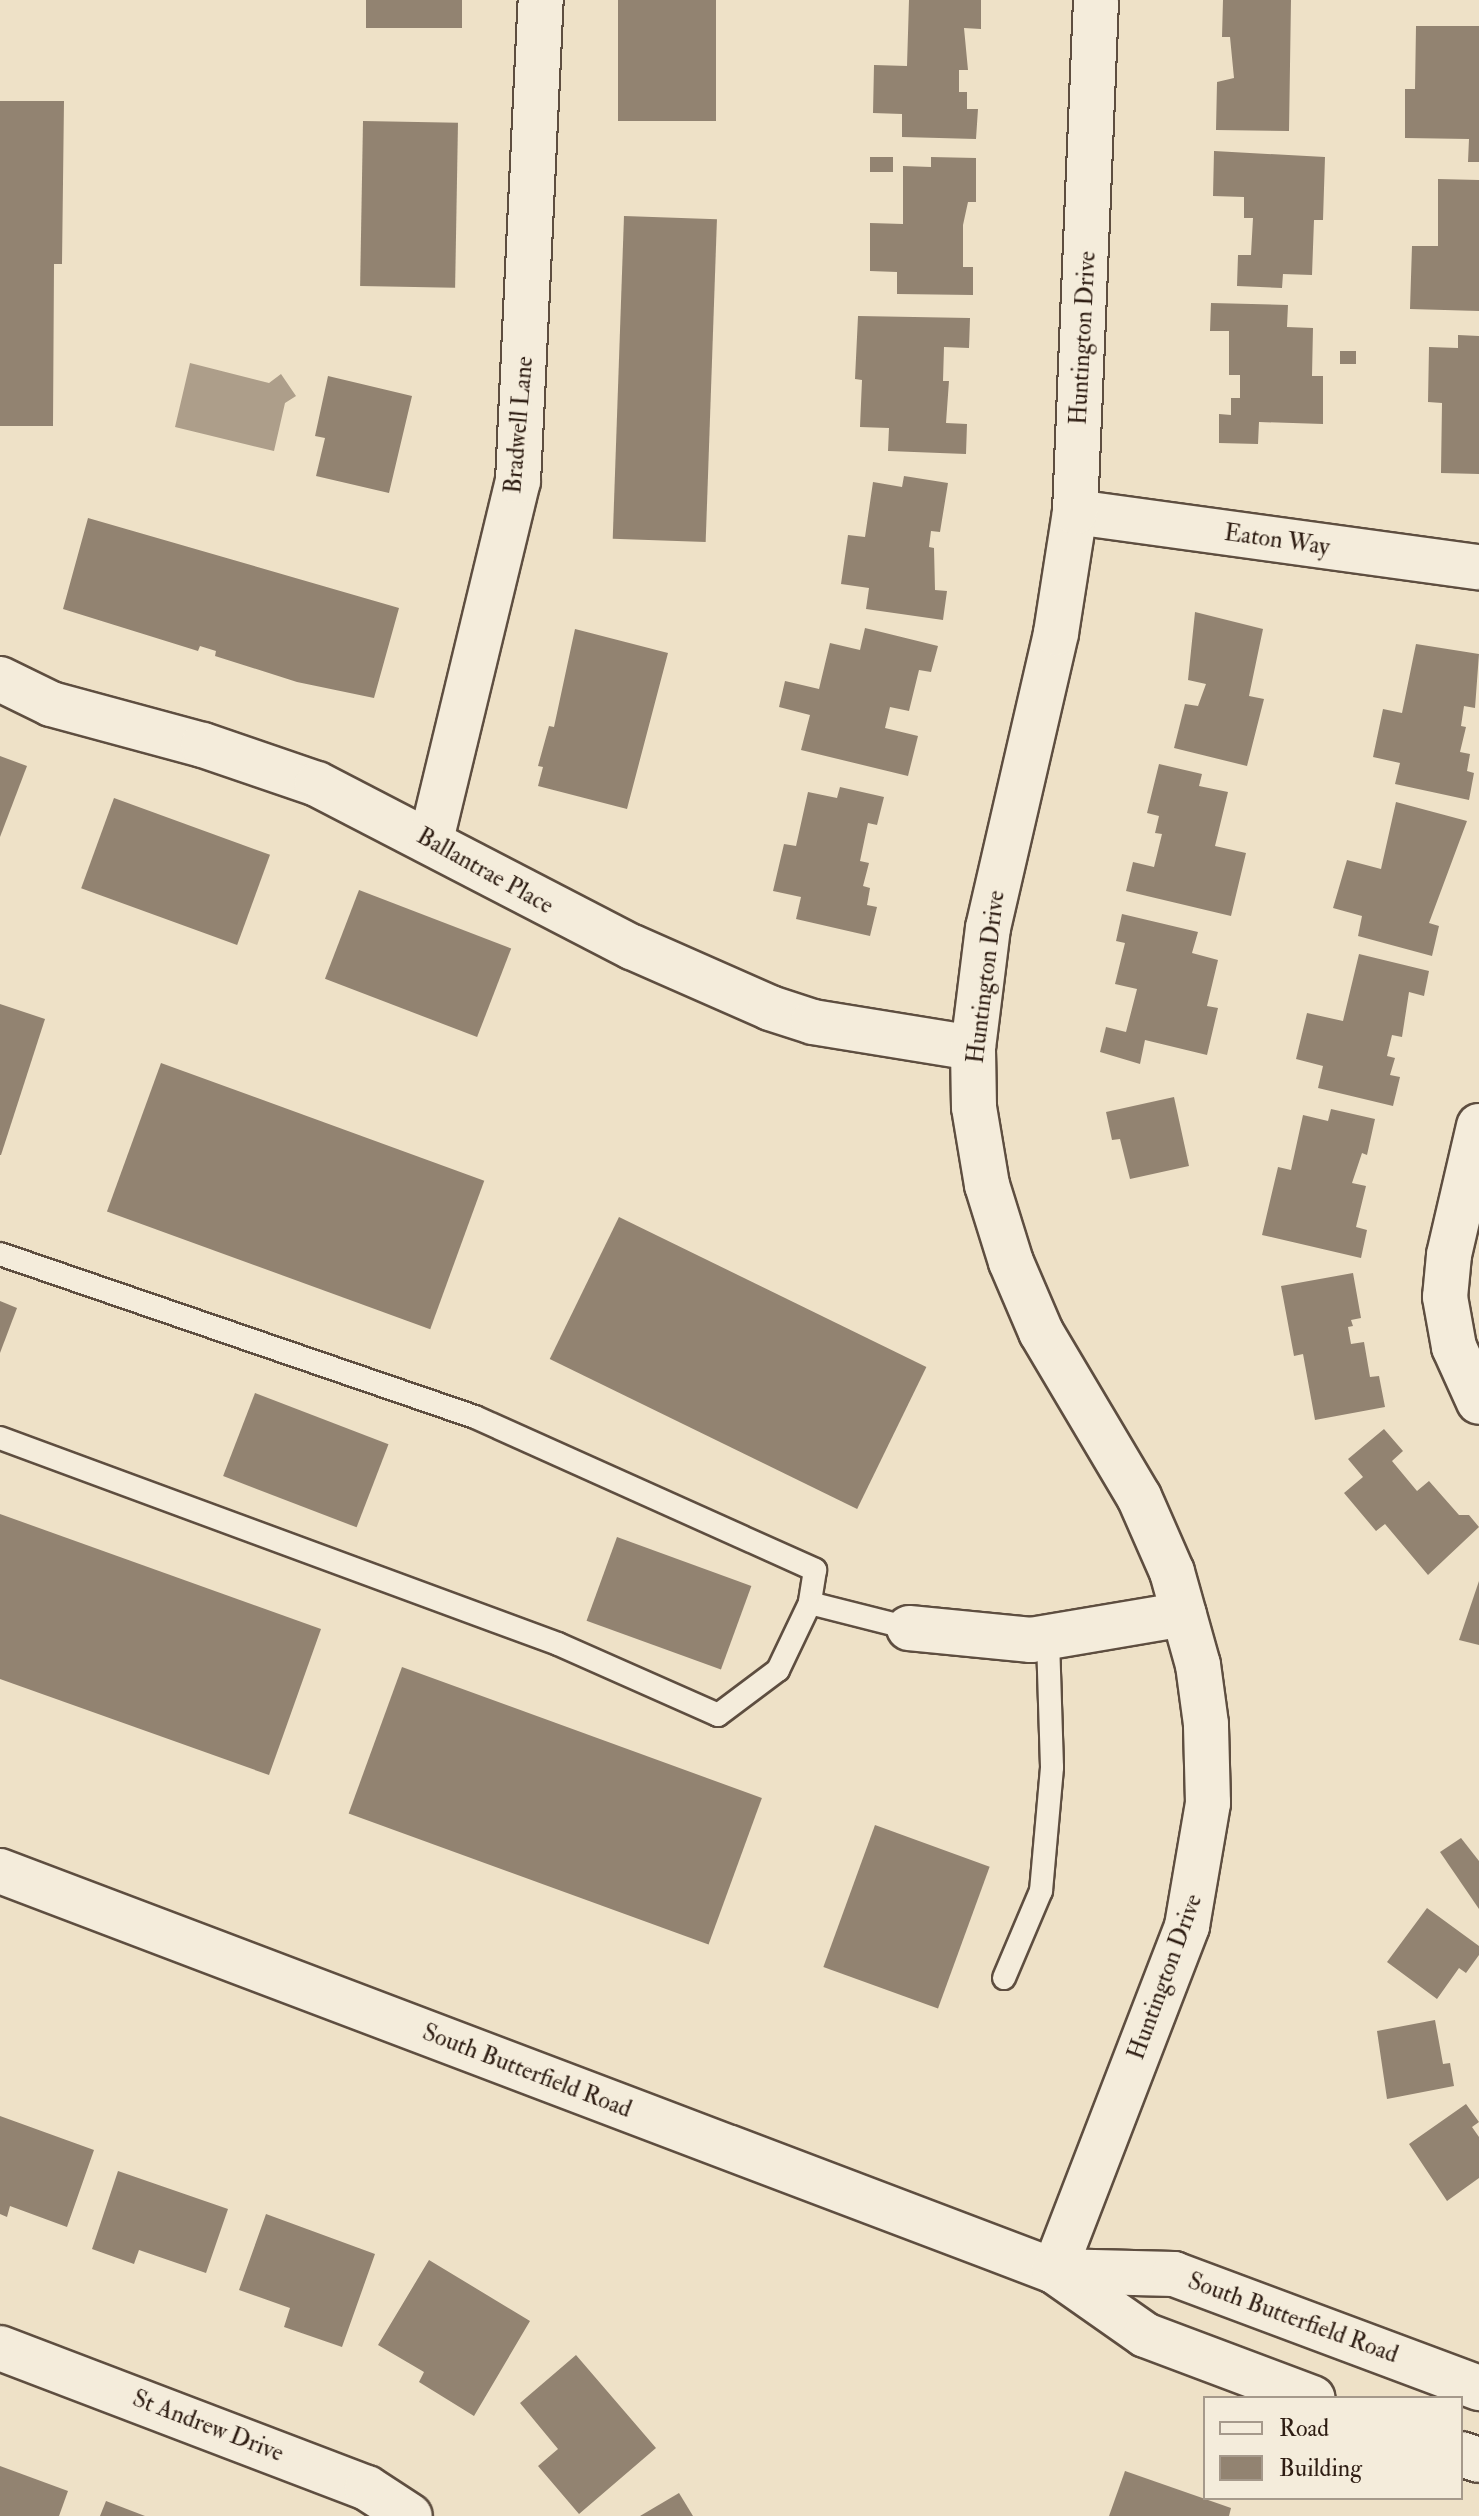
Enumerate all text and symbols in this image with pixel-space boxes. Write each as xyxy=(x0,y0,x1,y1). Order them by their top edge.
street label: Huntington Drive xyxy=(1064,250,1102,426)
street label: Bradwell Lane xyxy=(499,355,539,495)
street label: Eaton Way xyxy=(1222,518,1332,562)
street label: Ballantrae Place xyxy=(412,822,558,920)
street label: Huntington Drive xyxy=(961,889,1011,1065)
street label: Huntington Drive xyxy=(1122,1890,1208,2064)
street label: South Butterfield Road xyxy=(418,2018,636,2124)
street label: South Butterfield Road xyxy=(1184,2267,1402,2369)
street label: St Andrew Drive xyxy=(129,2384,287,2468)
legend xyxy=(1203,2396,1463,2500)
text: Road xyxy=(1279,2413,1329,2444)
text: Building xyxy=(1279,2453,1362,2484)

